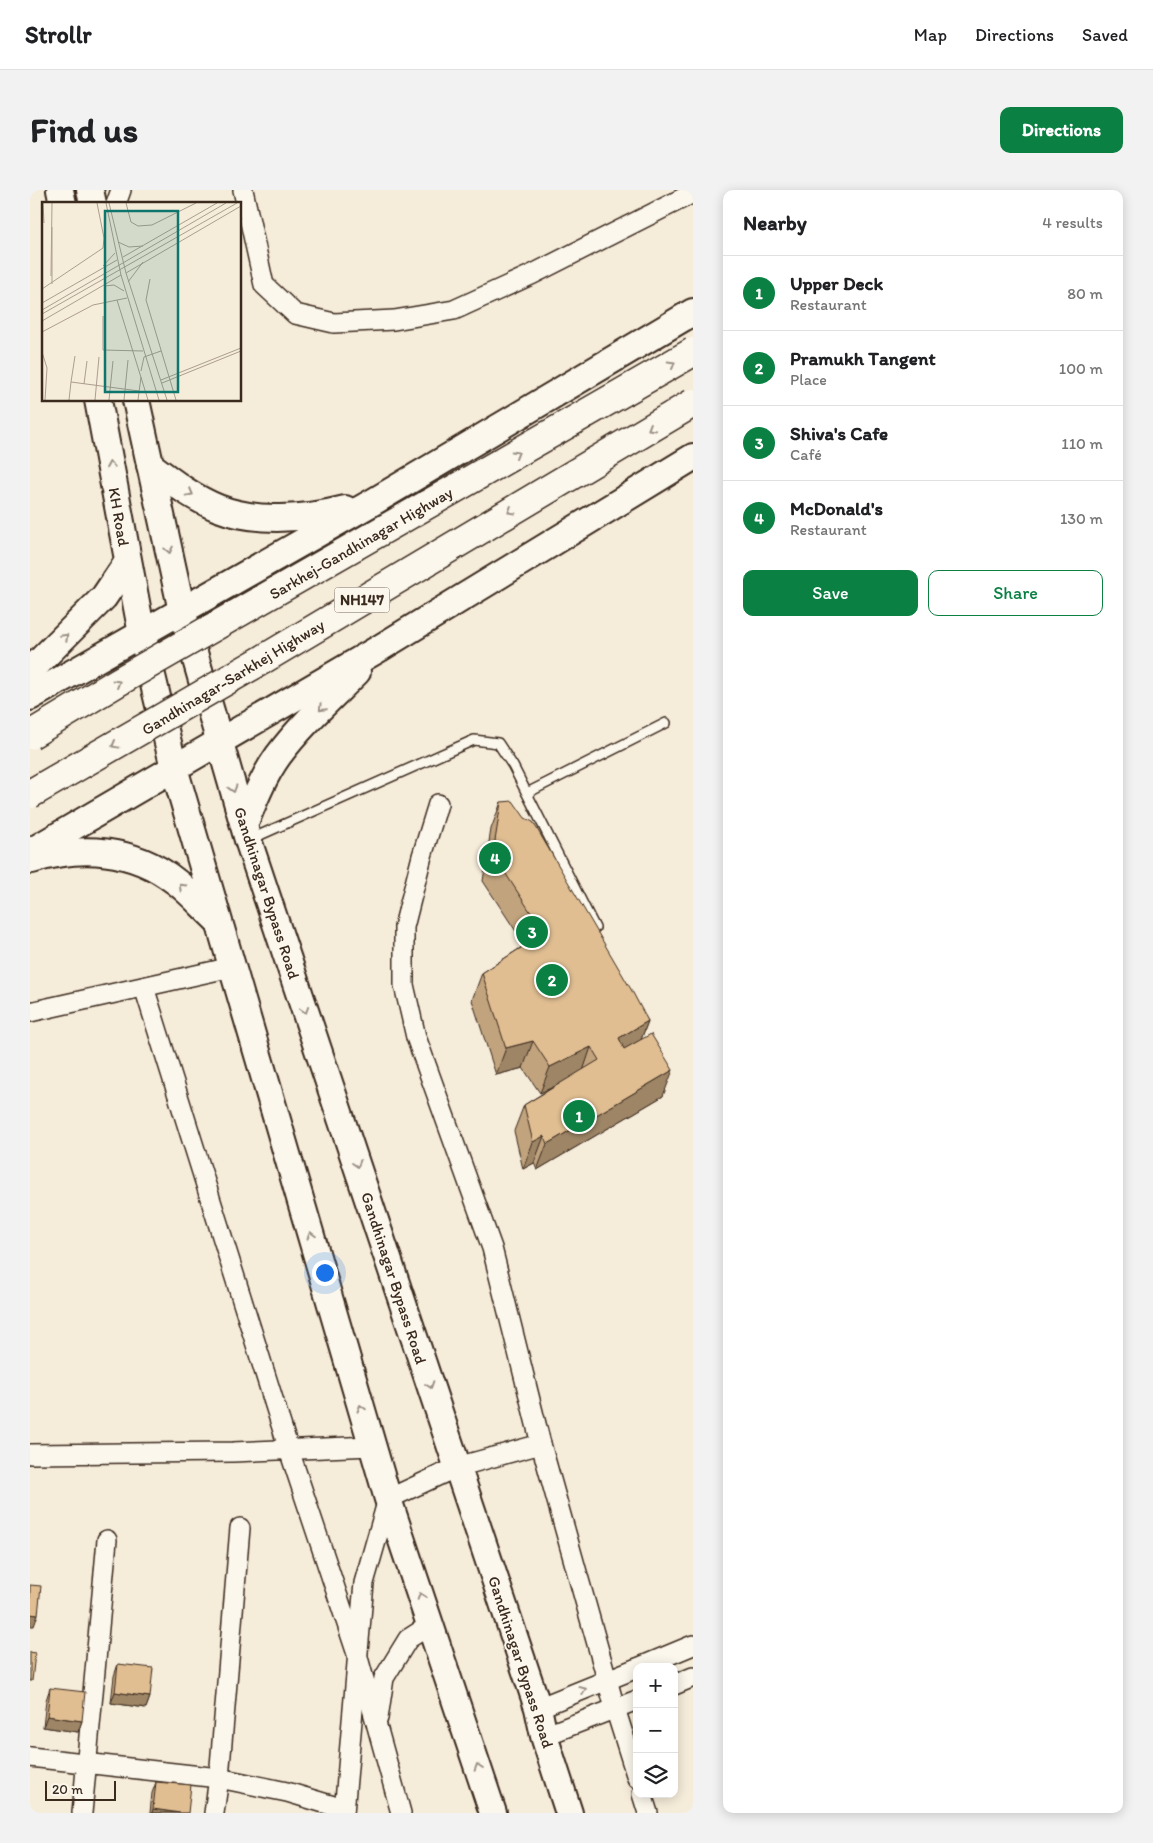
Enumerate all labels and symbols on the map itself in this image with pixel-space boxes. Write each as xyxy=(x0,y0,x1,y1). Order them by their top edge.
inset map xyxy=(42,202,241,401)
one-way arrow xyxy=(666,361,675,371)
one-way arrow xyxy=(648,422,657,432)
one-way arrow xyxy=(510,450,519,460)
one-way arrow xyxy=(105,461,115,470)
street label: Sarkhej-Gandhinagar Highway xyxy=(266,482,456,603)
street label: KH Road xyxy=(104,486,134,548)
one-way arrow xyxy=(184,487,193,497)
one-way arrow xyxy=(508,505,517,515)
one-way arrow xyxy=(163,546,173,555)
road number: NH147 xyxy=(334,588,390,612)
street label: Gandhinagar-Sarkhej Highway xyxy=(138,615,328,739)
one-way arrow xyxy=(59,634,68,643)
one-way arrow xyxy=(111,679,120,689)
one-way arrow xyxy=(318,702,327,711)
one-way arrow xyxy=(112,739,121,749)
one-way arrow xyxy=(227,785,237,793)
street label: Gandhinagar Bypass Road xyxy=(230,805,304,982)
pin: 4 xyxy=(479,839,511,877)
one-way arrow xyxy=(179,884,188,893)
pin: 3 xyxy=(516,913,548,951)
pin: 2 xyxy=(536,961,568,999)
one-way arrow xyxy=(299,1006,309,1014)
pin: 1 xyxy=(563,1097,595,1135)
one-way arrow xyxy=(351,1160,361,1168)
street label: Gandhinagar Bypass Road xyxy=(357,1190,431,1367)
one-way arrow xyxy=(306,1231,316,1240)
your location xyxy=(312,1260,338,1286)
one-way arrow xyxy=(424,1380,434,1389)
one-way arrow xyxy=(357,1404,367,1412)
street label: Gandhinagar Bypass Road xyxy=(484,1574,558,1751)
one-way arrow xyxy=(417,1592,427,1601)
one-way arrow xyxy=(578,1685,587,1696)
one-way arrow xyxy=(474,1763,484,1771)
scale bar xyxy=(45,1778,116,1801)

